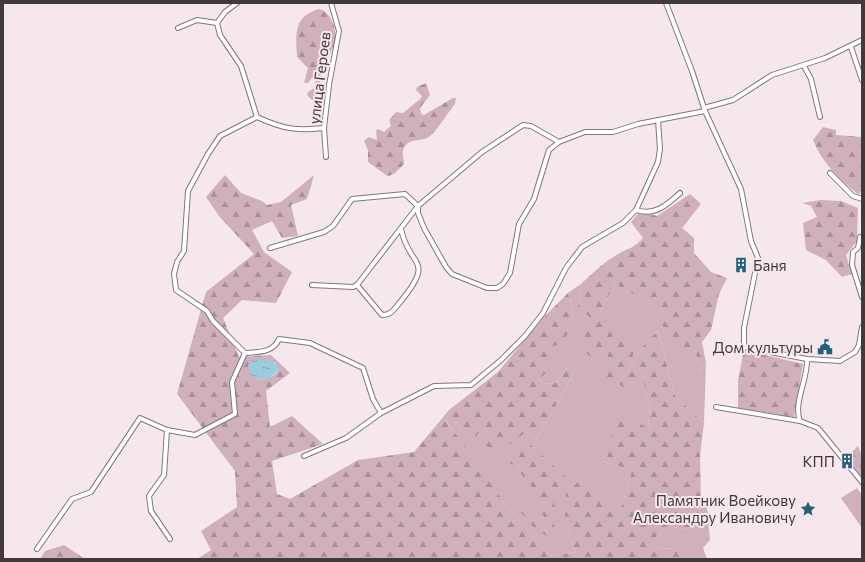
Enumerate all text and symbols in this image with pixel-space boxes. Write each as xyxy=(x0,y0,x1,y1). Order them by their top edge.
street label: улица Героев xyxy=(304,31,334,125)
building icon: Баня xyxy=(732,256,750,274)
place label: Баня xyxy=(753,256,787,274)
place label: Дом культуры xyxy=(713,338,813,356)
public building icon: Дом культуры xyxy=(816,338,834,356)
place label: КПП xyxy=(803,452,835,470)
building icon: КПП xyxy=(838,452,856,470)
place label: Памятник Воейкову Александру Ивановичу xyxy=(633,491,796,526)
place icon: Памятник Воейкову Александру Ивановичу xyxy=(799,500,817,518)

